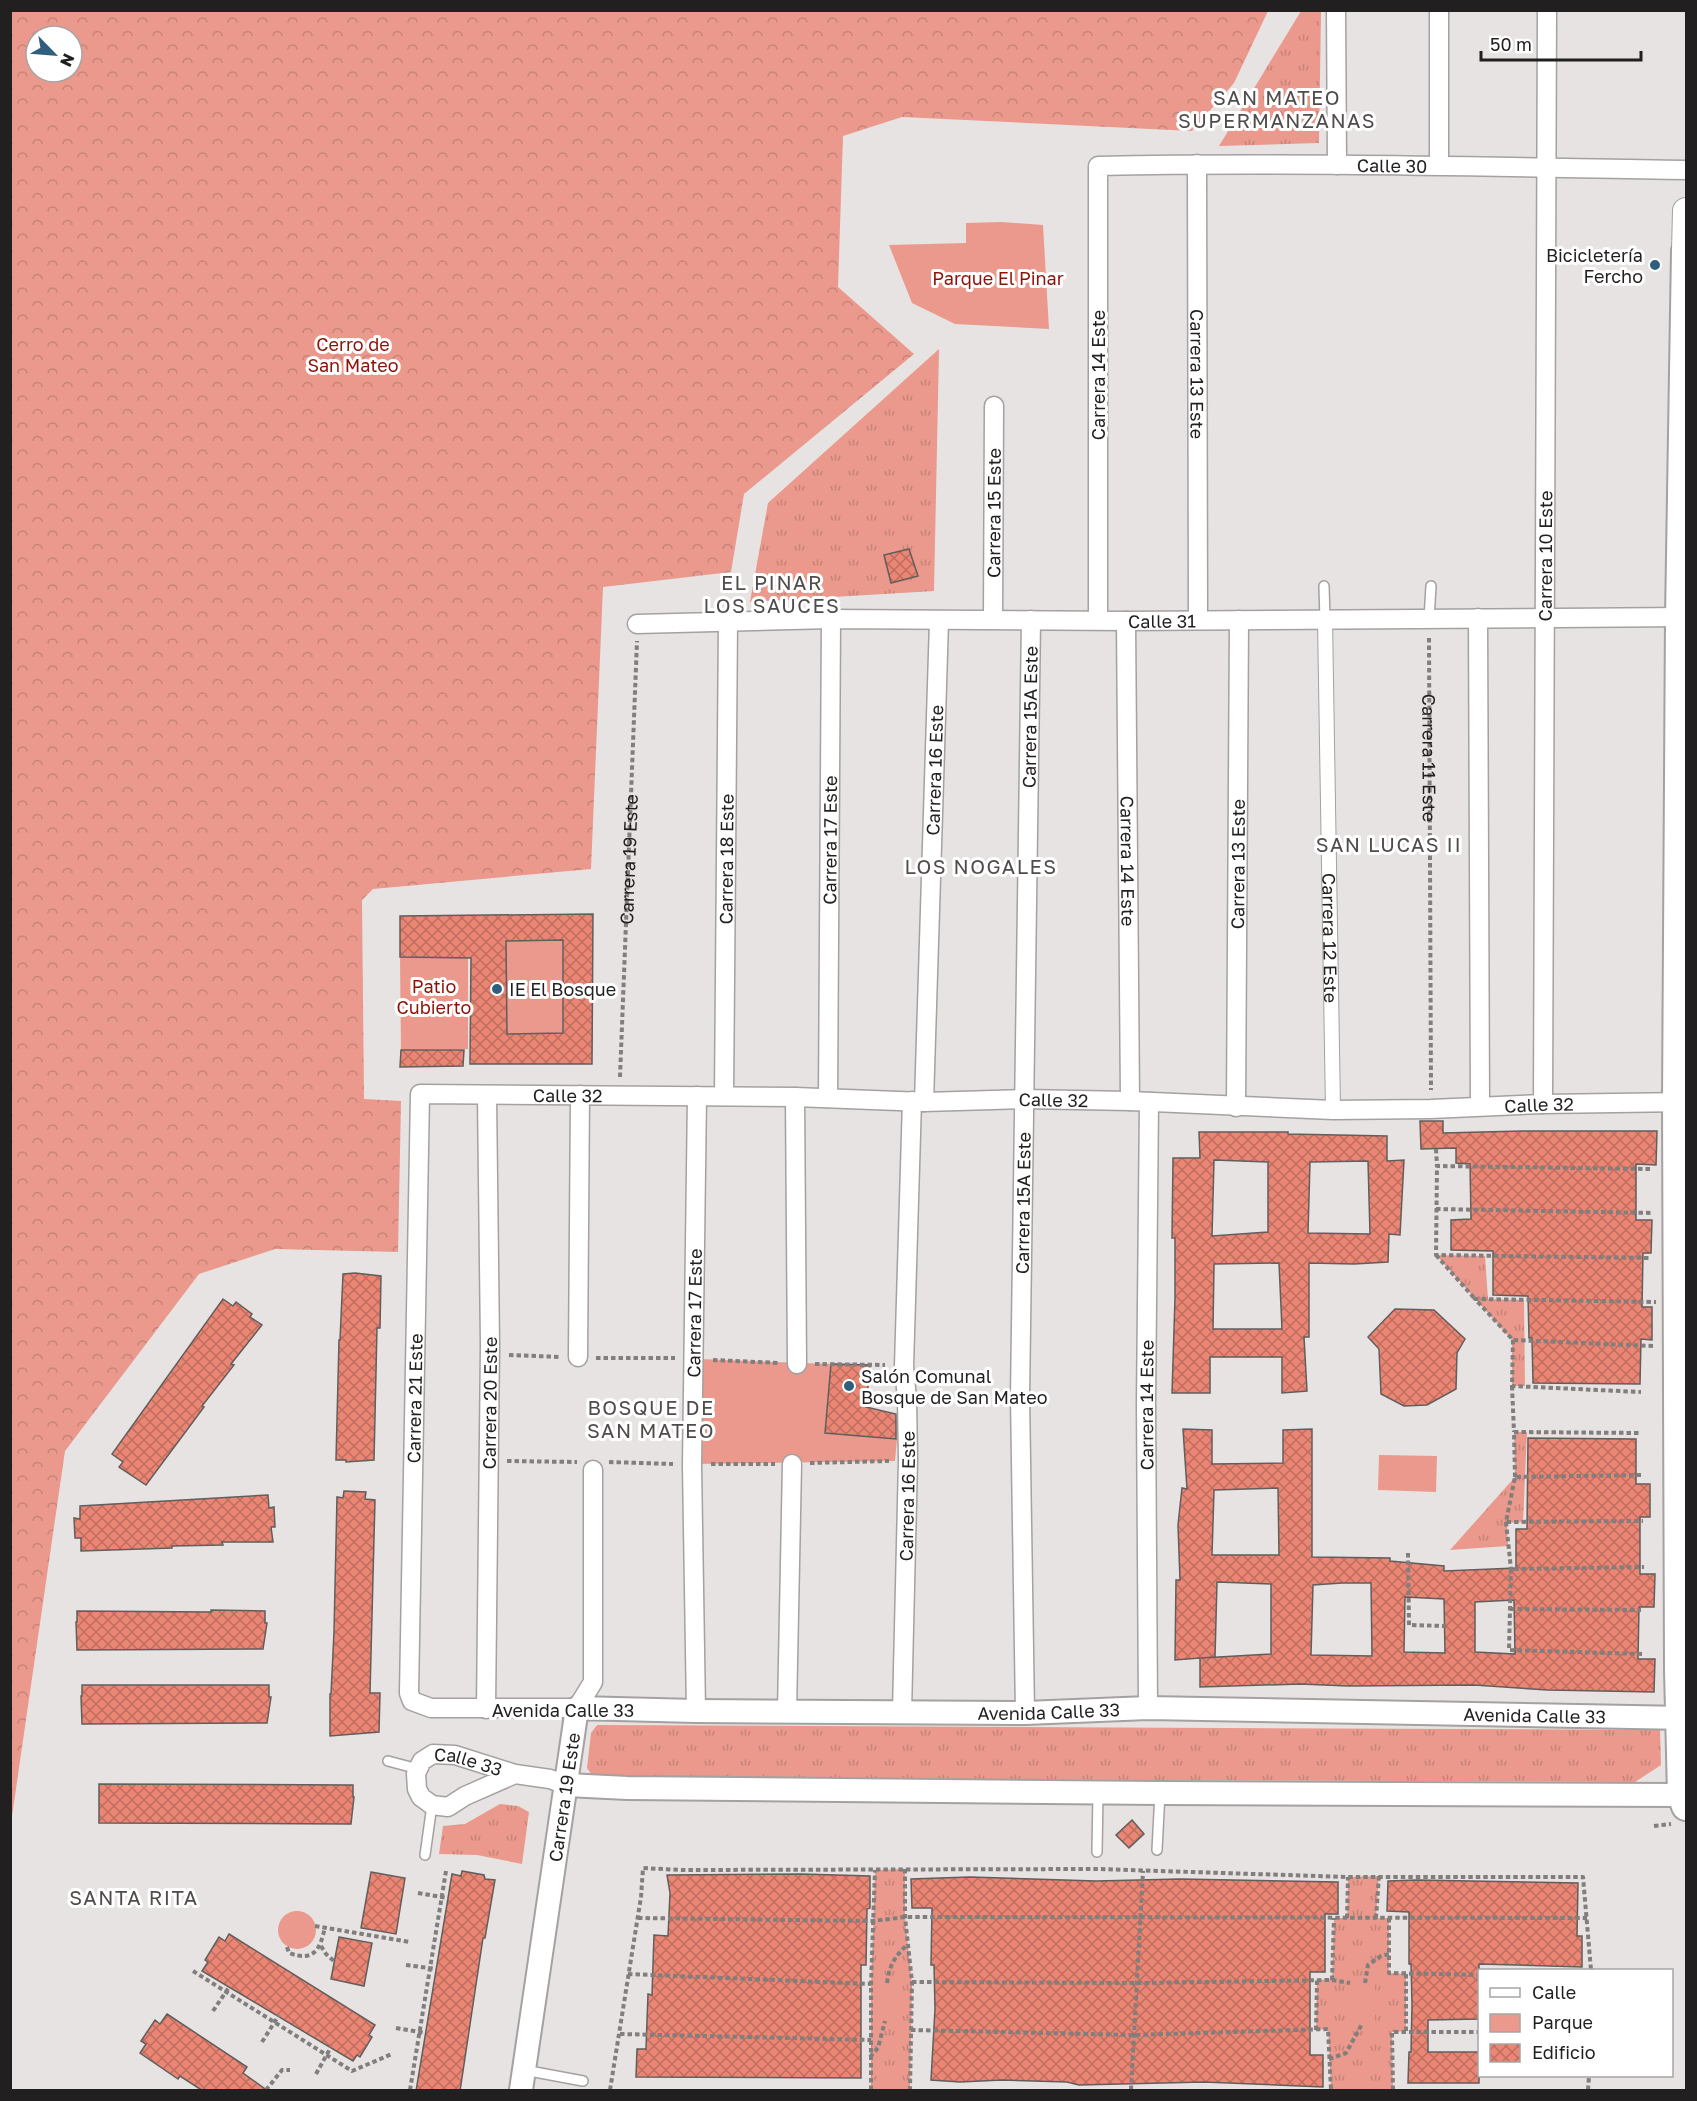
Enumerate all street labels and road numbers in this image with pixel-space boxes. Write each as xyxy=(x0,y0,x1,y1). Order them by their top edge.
street label: Calle 30 xyxy=(1357,154,1427,177)
street label: Carrera 13 Este xyxy=(1186,309,1209,439)
street label: Carrera 14 Este xyxy=(1087,310,1109,440)
street label: Carrera 15 Este xyxy=(982,448,1005,578)
street label: Carrera 10 Este xyxy=(1534,491,1556,621)
street label: Calle 31 xyxy=(1128,609,1196,632)
street label: Carrera 15A Este xyxy=(1018,646,1042,788)
street label: Carrera 11 Este xyxy=(1418,694,1441,822)
street label: Carrera 16 Este xyxy=(921,705,947,836)
street label: Carrera 17 Este xyxy=(818,775,841,905)
street label: Carrera 19 Este xyxy=(615,793,642,925)
street label: Carrera 18 Este xyxy=(714,794,738,924)
street label: Carrera 14 Este xyxy=(1116,796,1140,926)
street label: Carrera 13 Este xyxy=(1226,799,1249,929)
street label: Carrera 12 Este xyxy=(1318,873,1342,1003)
street label: Calle 32 xyxy=(533,1084,603,1106)
street label: Calle 32 xyxy=(1018,1088,1088,1111)
street label: Calle 32 xyxy=(1504,1093,1574,1117)
street label: Carrera 15A Este xyxy=(1011,1132,1035,1274)
street label: Carrera 17 Este xyxy=(682,1248,706,1378)
street label: Carrera 21 Este xyxy=(402,1333,427,1464)
street label: Carrera 20 Este xyxy=(478,1337,501,1469)
street label: Carrera 14 Este xyxy=(1135,1340,1158,1470)
street label: Carrera 16 Este xyxy=(895,1431,919,1562)
street label: Avenida Calle 33 xyxy=(977,1698,1121,1724)
street label: Avenida Calle 33 xyxy=(492,1699,634,1721)
street label: Avenida Calle 33 xyxy=(1463,1703,1606,1728)
street label: Carrera 19 Este xyxy=(544,1731,584,1863)
street label: Calle 33 xyxy=(434,1743,505,1780)

